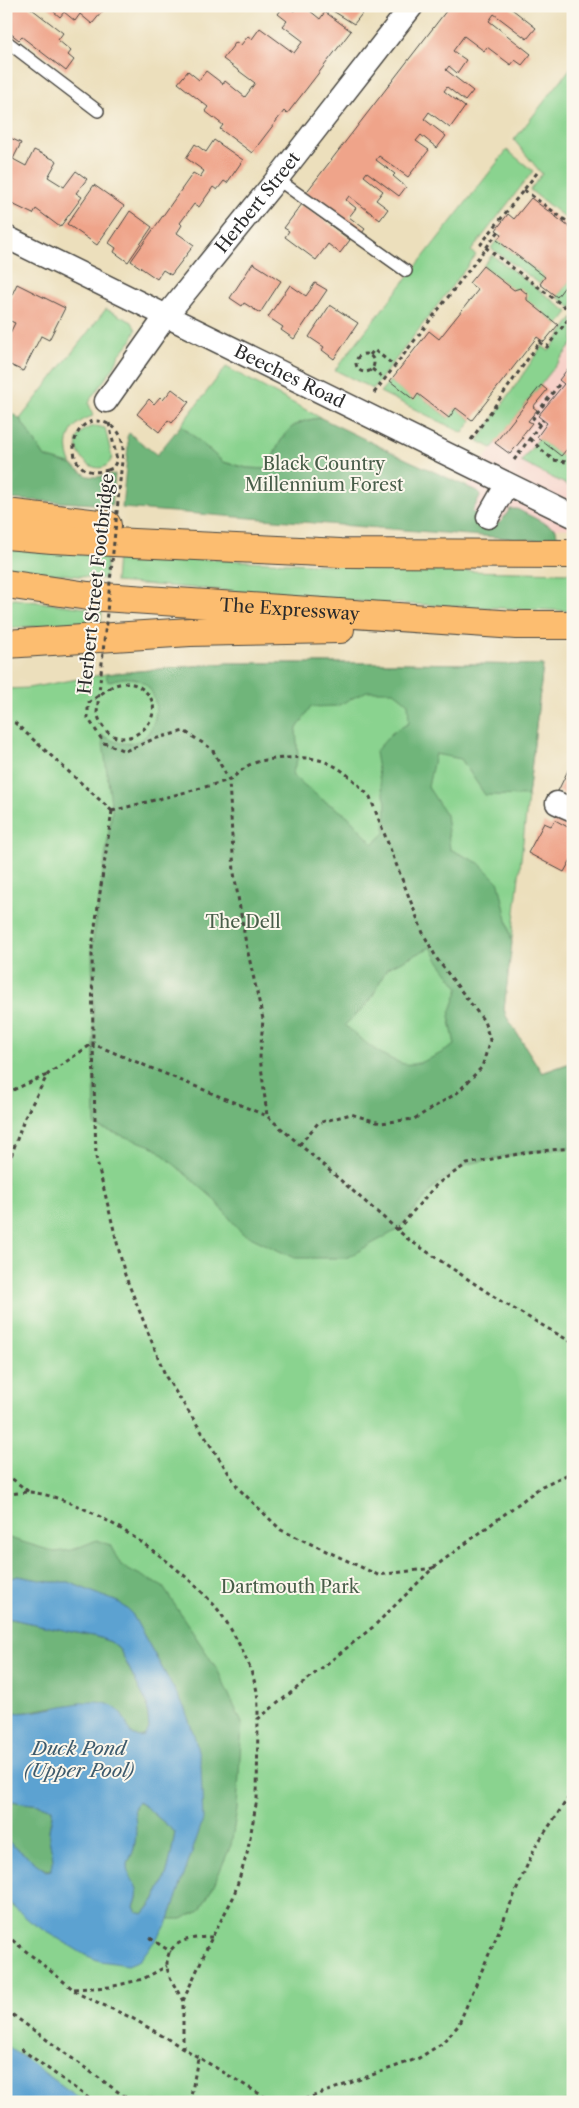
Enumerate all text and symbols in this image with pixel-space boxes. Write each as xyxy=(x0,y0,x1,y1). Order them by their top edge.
street label: Herbert Street xyxy=(210,147,305,258)
street label: Beeches Road xyxy=(230,340,349,413)
park label: Black Country Millennium Forest xyxy=(245,453,404,496)
street label: Herbert Street Footbridge xyxy=(73,472,119,696)
street label: The Expressway xyxy=(219,594,361,625)
park label: The Dell xyxy=(206,911,281,933)
park label: Dartmouth Park xyxy=(221,1576,361,1598)
water label: Duck Pond (Upper Pool) xyxy=(23,1737,135,1782)

